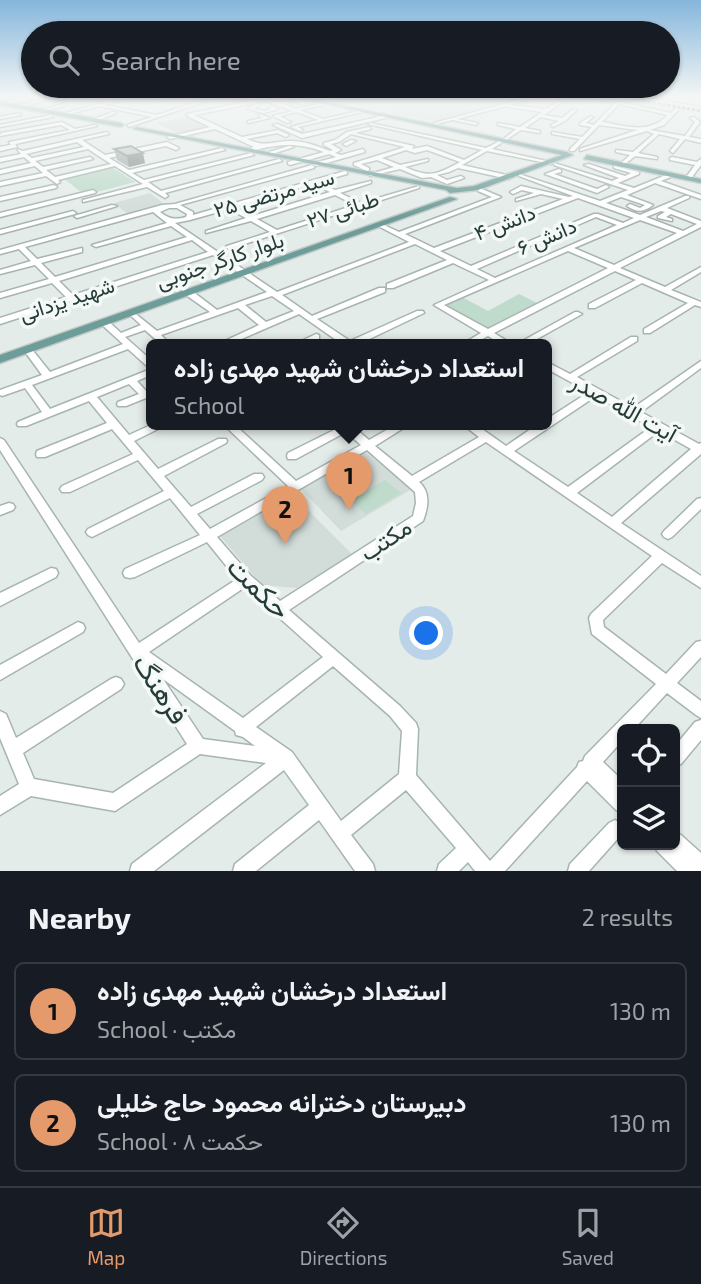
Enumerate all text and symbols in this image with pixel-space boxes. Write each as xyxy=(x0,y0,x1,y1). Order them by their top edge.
search box xyxy=(21,21,680,98)
icon: search xyxy=(45,41,83,79)
text: Search here xyxy=(101,44,241,75)
street label: ۲۵ سید مرتضی xyxy=(210,163,337,224)
street label: طبائی ۲۷ xyxy=(303,185,382,233)
street label: دانش ۴ xyxy=(470,199,539,246)
street label: دانش ۶ xyxy=(513,212,580,260)
street label: بلوار کارگر جنوبی xyxy=(152,226,287,295)
street label: شهید یزدانی xyxy=(16,271,118,328)
popup xyxy=(146,339,552,430)
text: استعداد درخشان شهید مهدی زاده xyxy=(174,351,524,382)
street label: آیت الله صدر xyxy=(565,365,685,451)
text: School xyxy=(174,391,244,419)
pin: 1 xyxy=(326,452,372,510)
pin: 2 xyxy=(262,486,308,544)
street label: مکتب xyxy=(354,511,417,567)
street label: حکمت xyxy=(221,549,299,626)
your location xyxy=(409,616,443,650)
street label: فرهنگ xyxy=(125,647,197,731)
map controls xyxy=(617,724,680,850)
button: locate xyxy=(617,724,680,787)
button: layers xyxy=(617,787,680,850)
text: Nearby xyxy=(28,899,131,935)
text: 2 results xyxy=(582,903,673,931)
text: استعداد درخشان شهید مهدی زاده xyxy=(97,974,447,1005)
text: 1 xyxy=(48,997,58,1025)
text: 130 m xyxy=(610,997,671,1025)
text: School · مکتب xyxy=(97,1015,236,1043)
text: دبيرستان دخترانه محمود حاج خلیلی xyxy=(97,1086,467,1117)
text: 2 xyxy=(46,1109,60,1137)
text: 130 m xyxy=(610,1109,671,1137)
text: School · حکمت ۸ xyxy=(97,1127,263,1155)
tab: Map xyxy=(87,1204,125,1269)
tab: Directions xyxy=(300,1204,387,1269)
tab: Saved xyxy=(562,1204,614,1269)

